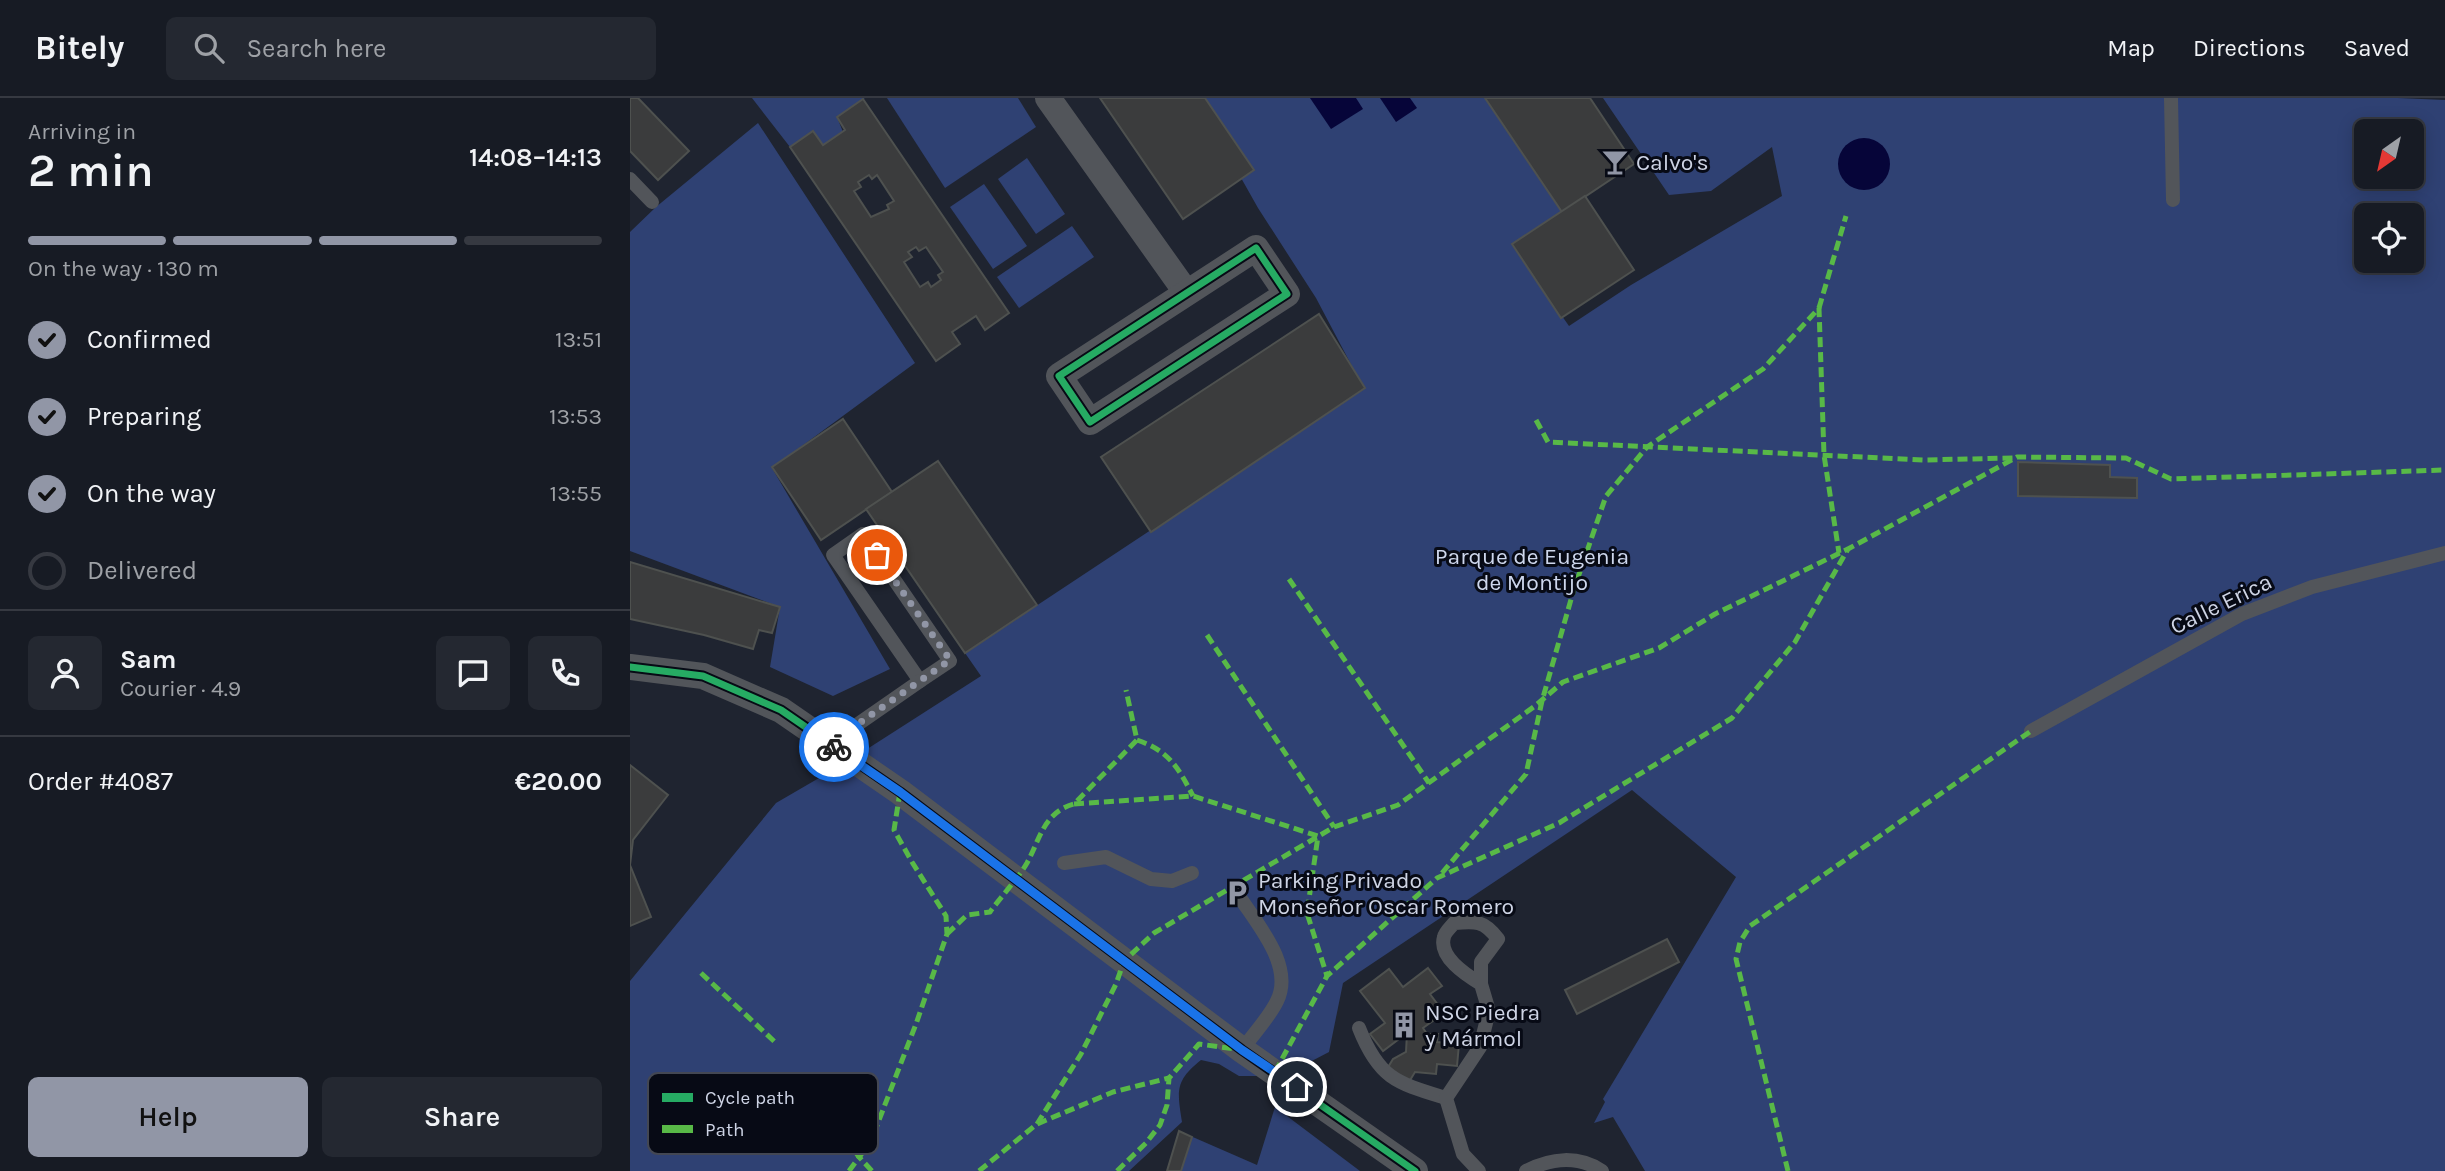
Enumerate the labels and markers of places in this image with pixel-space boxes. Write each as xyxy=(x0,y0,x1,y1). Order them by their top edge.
bar icon: Calvo's xyxy=(1600,147,1630,177)
place label: Calvo's xyxy=(1636,149,1709,176)
pin xyxy=(847,525,907,585)
place label: Parking Privado Monseñor Oscar Romero xyxy=(1258,867,1514,920)
parking icon: Parking Privado Monseñor Oscar Romero xyxy=(1222,878,1252,908)
place label: NSC Piedra y Mármol xyxy=(1424,999,1540,1052)
building icon: NSC Piedra y Mármol xyxy=(1389,1010,1419,1040)
pin xyxy=(1267,1057,1327,1117)

